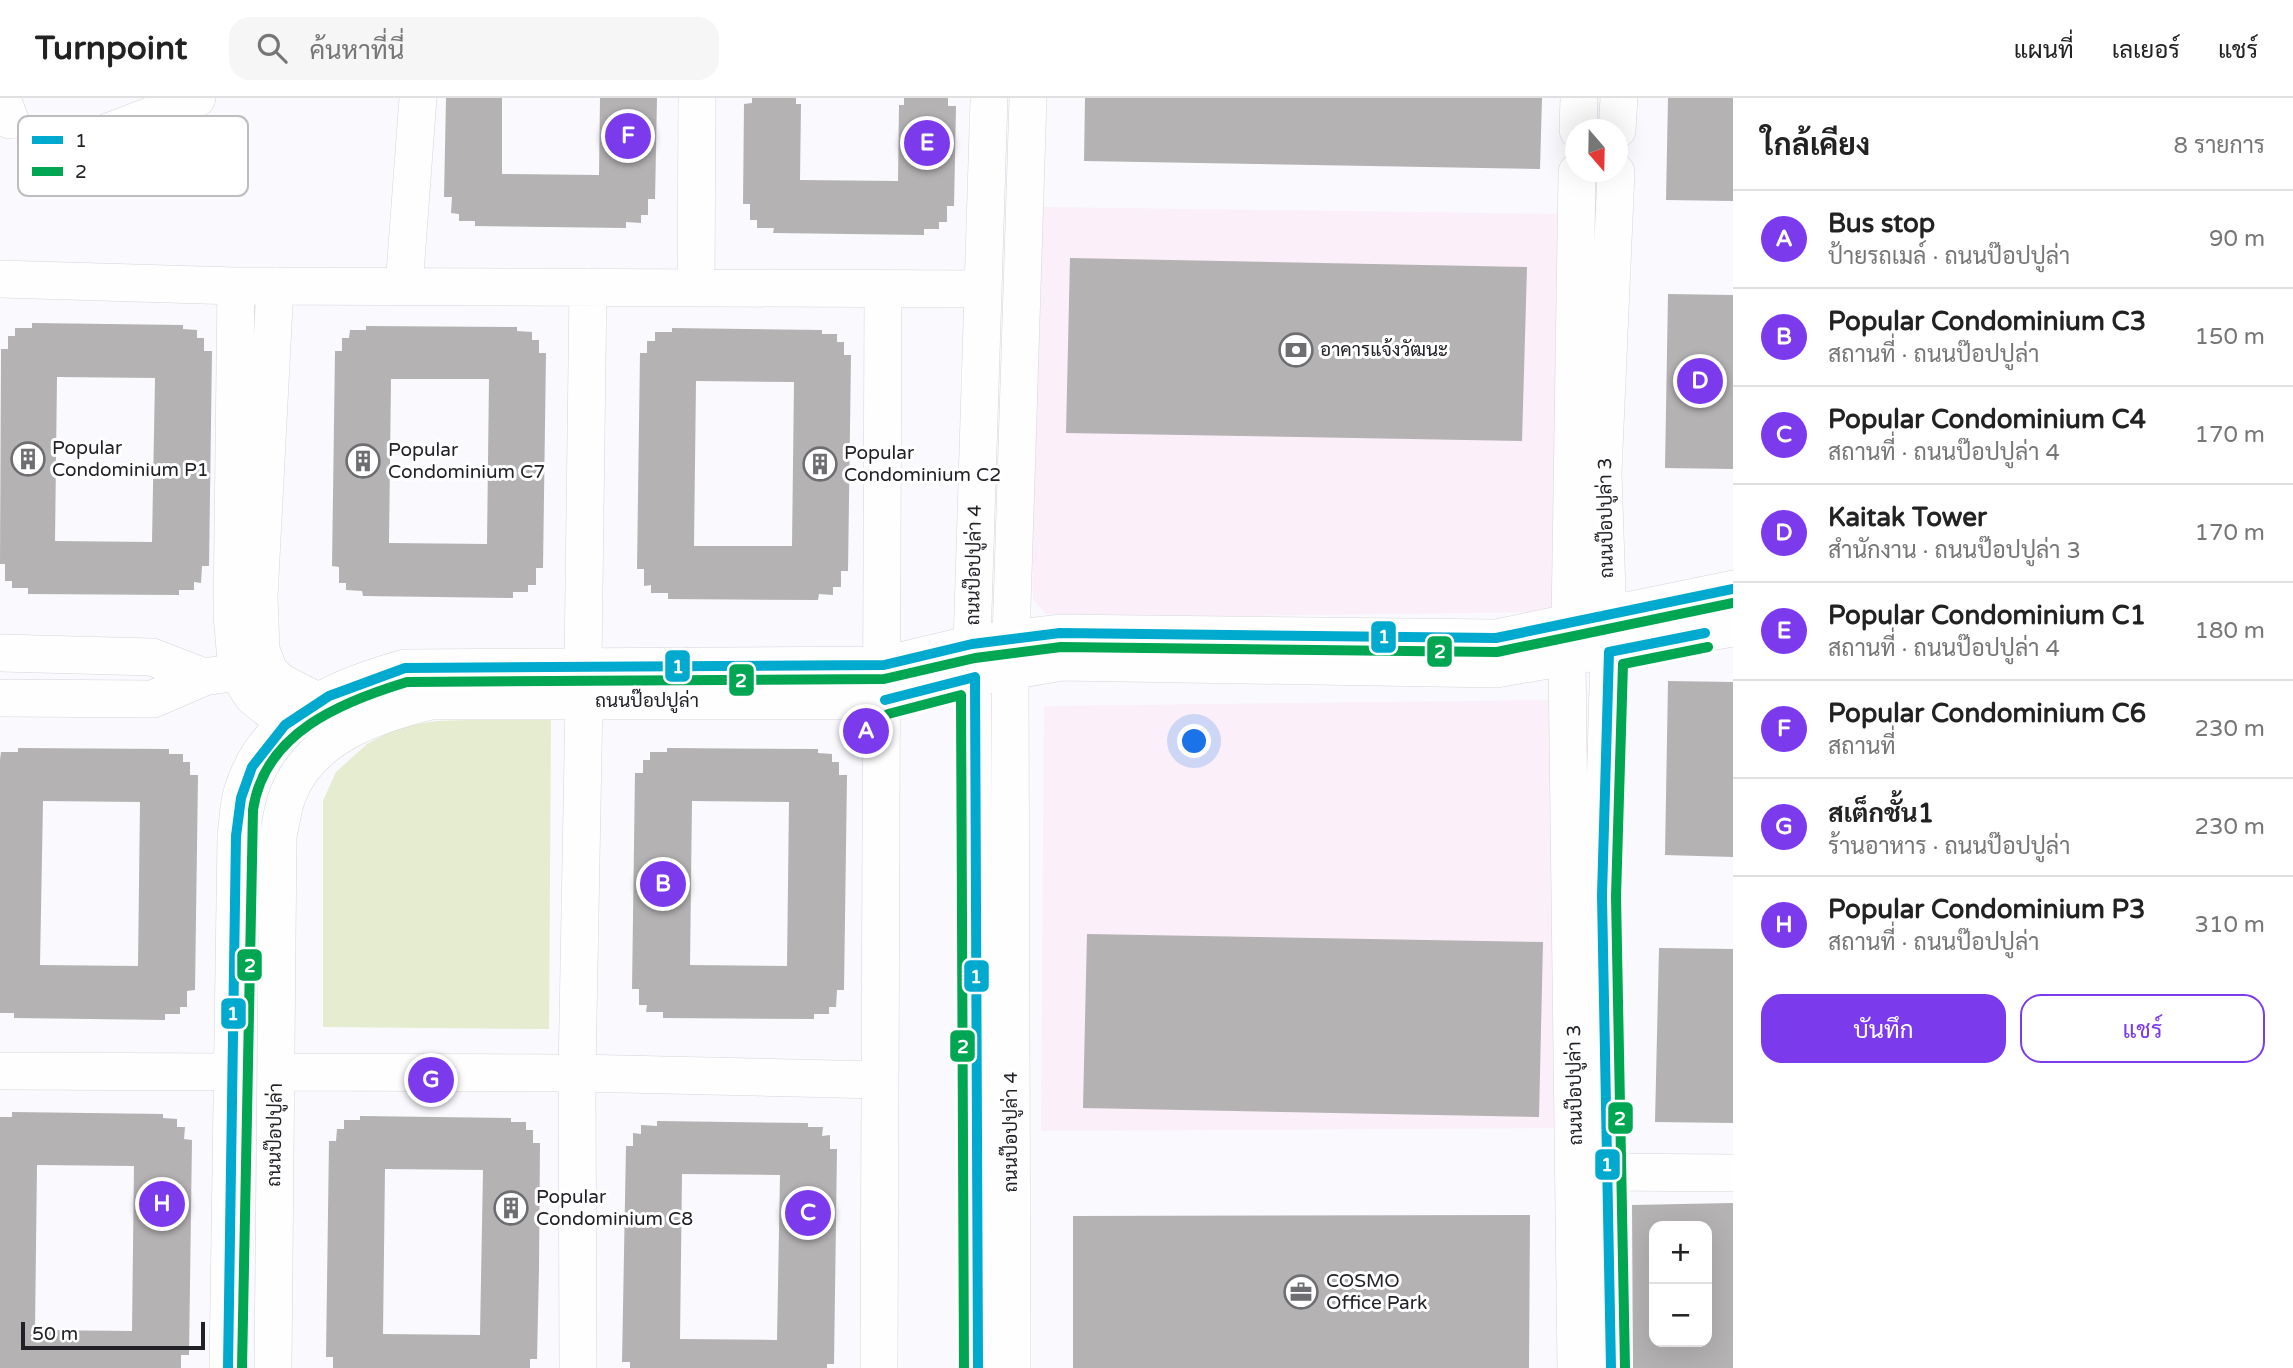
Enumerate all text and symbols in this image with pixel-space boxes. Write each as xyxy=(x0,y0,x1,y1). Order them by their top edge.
search box xyxy=(229,17,719,80)
text: Turnpoint xyxy=(35,29,187,68)
icon: search xyxy=(253,29,291,67)
text: ค้นหาที่นี่ xyxy=(309,35,404,66)
text: แผนที่ xyxy=(2014,36,2074,65)
text: เลเยอร์ xyxy=(2112,36,2180,65)
text: แชร์ xyxy=(2218,36,2258,65)
pin: F xyxy=(605,110,651,162)
legend xyxy=(18,116,248,196)
pin: E xyxy=(904,117,950,169)
north arrow xyxy=(1565,119,1628,182)
text: ใกล้เคียง xyxy=(1761,127,1870,164)
text: 1 xyxy=(75,130,87,152)
text: 8 รายการ xyxy=(2174,132,2265,160)
text: 2 xyxy=(75,161,87,183)
text: Bus stop xyxy=(1828,208,1935,239)
text: A xyxy=(1775,225,1793,253)
text: 90 m xyxy=(2209,225,2265,253)
text: ป้ายรถเมล์ · ถนนป๊อปปูล่า xyxy=(1828,243,2070,271)
text: Popular Condominium C3 xyxy=(1828,306,2146,337)
text: B xyxy=(1776,323,1792,351)
text: 150 m xyxy=(2195,323,2265,351)
bank icon: อาคารแจ้งวัฒนะ xyxy=(1277,331,1315,369)
place label: อาคารแจ้งวัฒนะ xyxy=(1320,338,1448,361)
text: สถานที่ · ถนนป๊อปปูล่า xyxy=(1828,341,2039,369)
pin: D xyxy=(1677,355,1723,407)
text: Popular Condominium C4 xyxy=(1828,404,2146,435)
text: C xyxy=(1776,421,1792,449)
text: 170 m xyxy=(2195,421,2265,449)
place label: Popular Condominium P1 xyxy=(52,437,209,481)
place label: Popular Condominium C7 xyxy=(388,439,545,483)
text: สถานที่ · ถนนป๊อปปูล่า 4 xyxy=(1828,439,2060,467)
building icon: Popular Condominium P1 xyxy=(9,440,47,478)
building icon: Popular Condominium C7 xyxy=(344,442,382,480)
place label: Popular Condominium C2 xyxy=(844,442,1001,486)
building icon: Popular Condominium C2 xyxy=(801,445,839,483)
street label: ถนนป๊อปปูล่า 3 xyxy=(1592,457,1620,579)
text: Kaitak Tower xyxy=(1828,502,1987,533)
street label: ถนนป๊อปปูล่า 4 xyxy=(960,504,988,626)
text: D xyxy=(1775,519,1793,547)
text: 170 m xyxy=(2195,519,2265,547)
text: สำนักงาน · ถนนป๊อปปูล่า 3 xyxy=(1828,537,2081,565)
text: Popular Condominium C1 xyxy=(1828,600,2146,631)
text: E xyxy=(1777,617,1791,645)
text: 180 m xyxy=(2195,617,2265,645)
line badge: 1 xyxy=(1370,620,1397,654)
text: 1 xyxy=(1378,626,1390,648)
line badge: 2 xyxy=(1426,635,1453,668)
text: สถานที่ · ถนนป๊อปปูล่า 4 xyxy=(1828,635,2060,663)
text: 2 xyxy=(1434,641,1446,663)
line badge: 1 xyxy=(664,649,691,683)
text: 1 xyxy=(672,656,684,678)
line badge: 2 xyxy=(728,663,755,697)
text: 2 xyxy=(735,670,747,692)
street label: ถนนป๊อปปูล่า xyxy=(595,688,699,714)
text: Popular Condominium C6 xyxy=(1828,698,2146,729)
pin: A xyxy=(843,705,889,757)
text: F xyxy=(1777,715,1791,743)
text: 230 m xyxy=(2195,715,2265,743)
your location xyxy=(1177,724,1211,758)
text: สถานที่ xyxy=(1828,733,1896,761)
text: สเต็กชั้น1 xyxy=(1828,798,1934,829)
text: G xyxy=(1775,813,1793,841)
text: 230 m xyxy=(2195,813,2265,841)
text: ร้านอาหาร · ถนนป๊อปปูล่า xyxy=(1828,833,2070,861)
pin: B xyxy=(640,858,686,910)
text: Popular Condominium P3 xyxy=(1828,894,2145,925)
text: H xyxy=(1775,911,1793,939)
text: 310 m xyxy=(2195,911,2265,939)
text: สถานที่ · ถนนป๊อปปูล่า xyxy=(1828,929,2039,957)
line badge: 2 xyxy=(236,948,263,982)
text: 2 xyxy=(244,955,256,977)
line badge: 1 xyxy=(963,959,990,993)
text: 1 xyxy=(970,966,982,988)
button: บันทึก xyxy=(1761,994,2006,1063)
button: แชร์ xyxy=(2020,994,2265,1063)
line badge: 1 xyxy=(220,997,247,1030)
text: 1 xyxy=(227,1003,239,1025)
street label: ถนนป๊อปปูล่า 3 xyxy=(1561,1024,1589,1146)
line badge: 2 xyxy=(949,1029,976,1063)
text: 2 xyxy=(957,1036,969,1058)
pin: G xyxy=(408,1054,454,1106)
street label: ถนนป๊อปปูล่า 4 xyxy=(998,1072,1024,1192)
street label: ถนนป๊อปปูล่า xyxy=(261,1083,289,1187)
line badge: 2 xyxy=(1607,1101,1634,1135)
text: 2 xyxy=(1614,1108,1626,1130)
line badge: 1 xyxy=(1594,1148,1621,1181)
text: 1 xyxy=(1601,1154,1613,1176)
pin: H xyxy=(139,1178,185,1230)
place label: Popular Condominium C8 xyxy=(536,1186,693,1230)
pin: C xyxy=(785,1187,831,1239)
building icon: Popular Condominium C8 xyxy=(492,1189,530,1227)
map controls xyxy=(1649,1221,1712,1347)
button: + xyxy=(1649,1221,1712,1284)
place label: COSMO Office Park xyxy=(1326,1270,1427,1314)
office icon: COSMO Office Park xyxy=(1282,1273,1320,1311)
button: − xyxy=(1649,1284,1712,1347)
scale bar xyxy=(21,1319,205,1351)
text: 50 m xyxy=(32,1323,78,1345)

